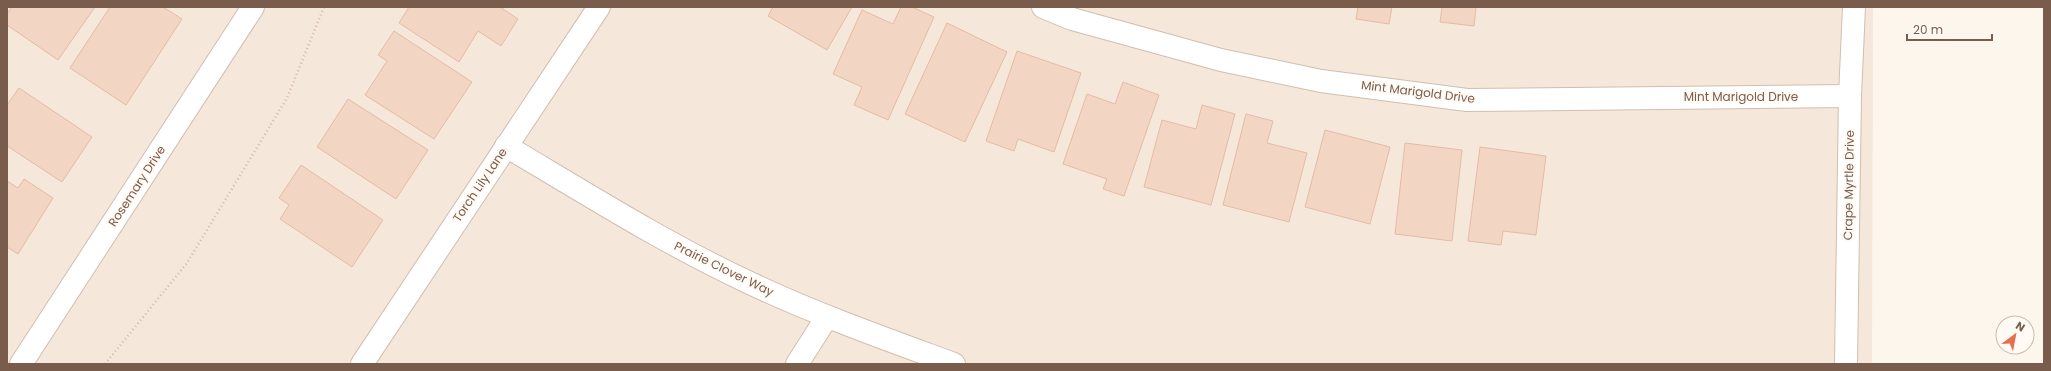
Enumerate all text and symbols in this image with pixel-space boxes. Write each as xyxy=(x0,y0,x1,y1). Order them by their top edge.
scale bar xyxy=(1907,16,1992,42)
text: 20 m xyxy=(1913,21,1943,38)
street label: Mint Marigold Drive xyxy=(1360,76,1476,107)
street label: Mint Marigold Drive xyxy=(1684,88,1798,105)
street label: Crape Myrtle Drive xyxy=(1839,130,1858,240)
street label: Rosemary Drive xyxy=(104,142,169,230)
street label: Torch Lily Lane xyxy=(448,144,511,225)
street label: Prairie Clover Way xyxy=(672,237,777,300)
north arrow xyxy=(1995,315,2035,355)
text: N xyxy=(2013,318,2028,335)

